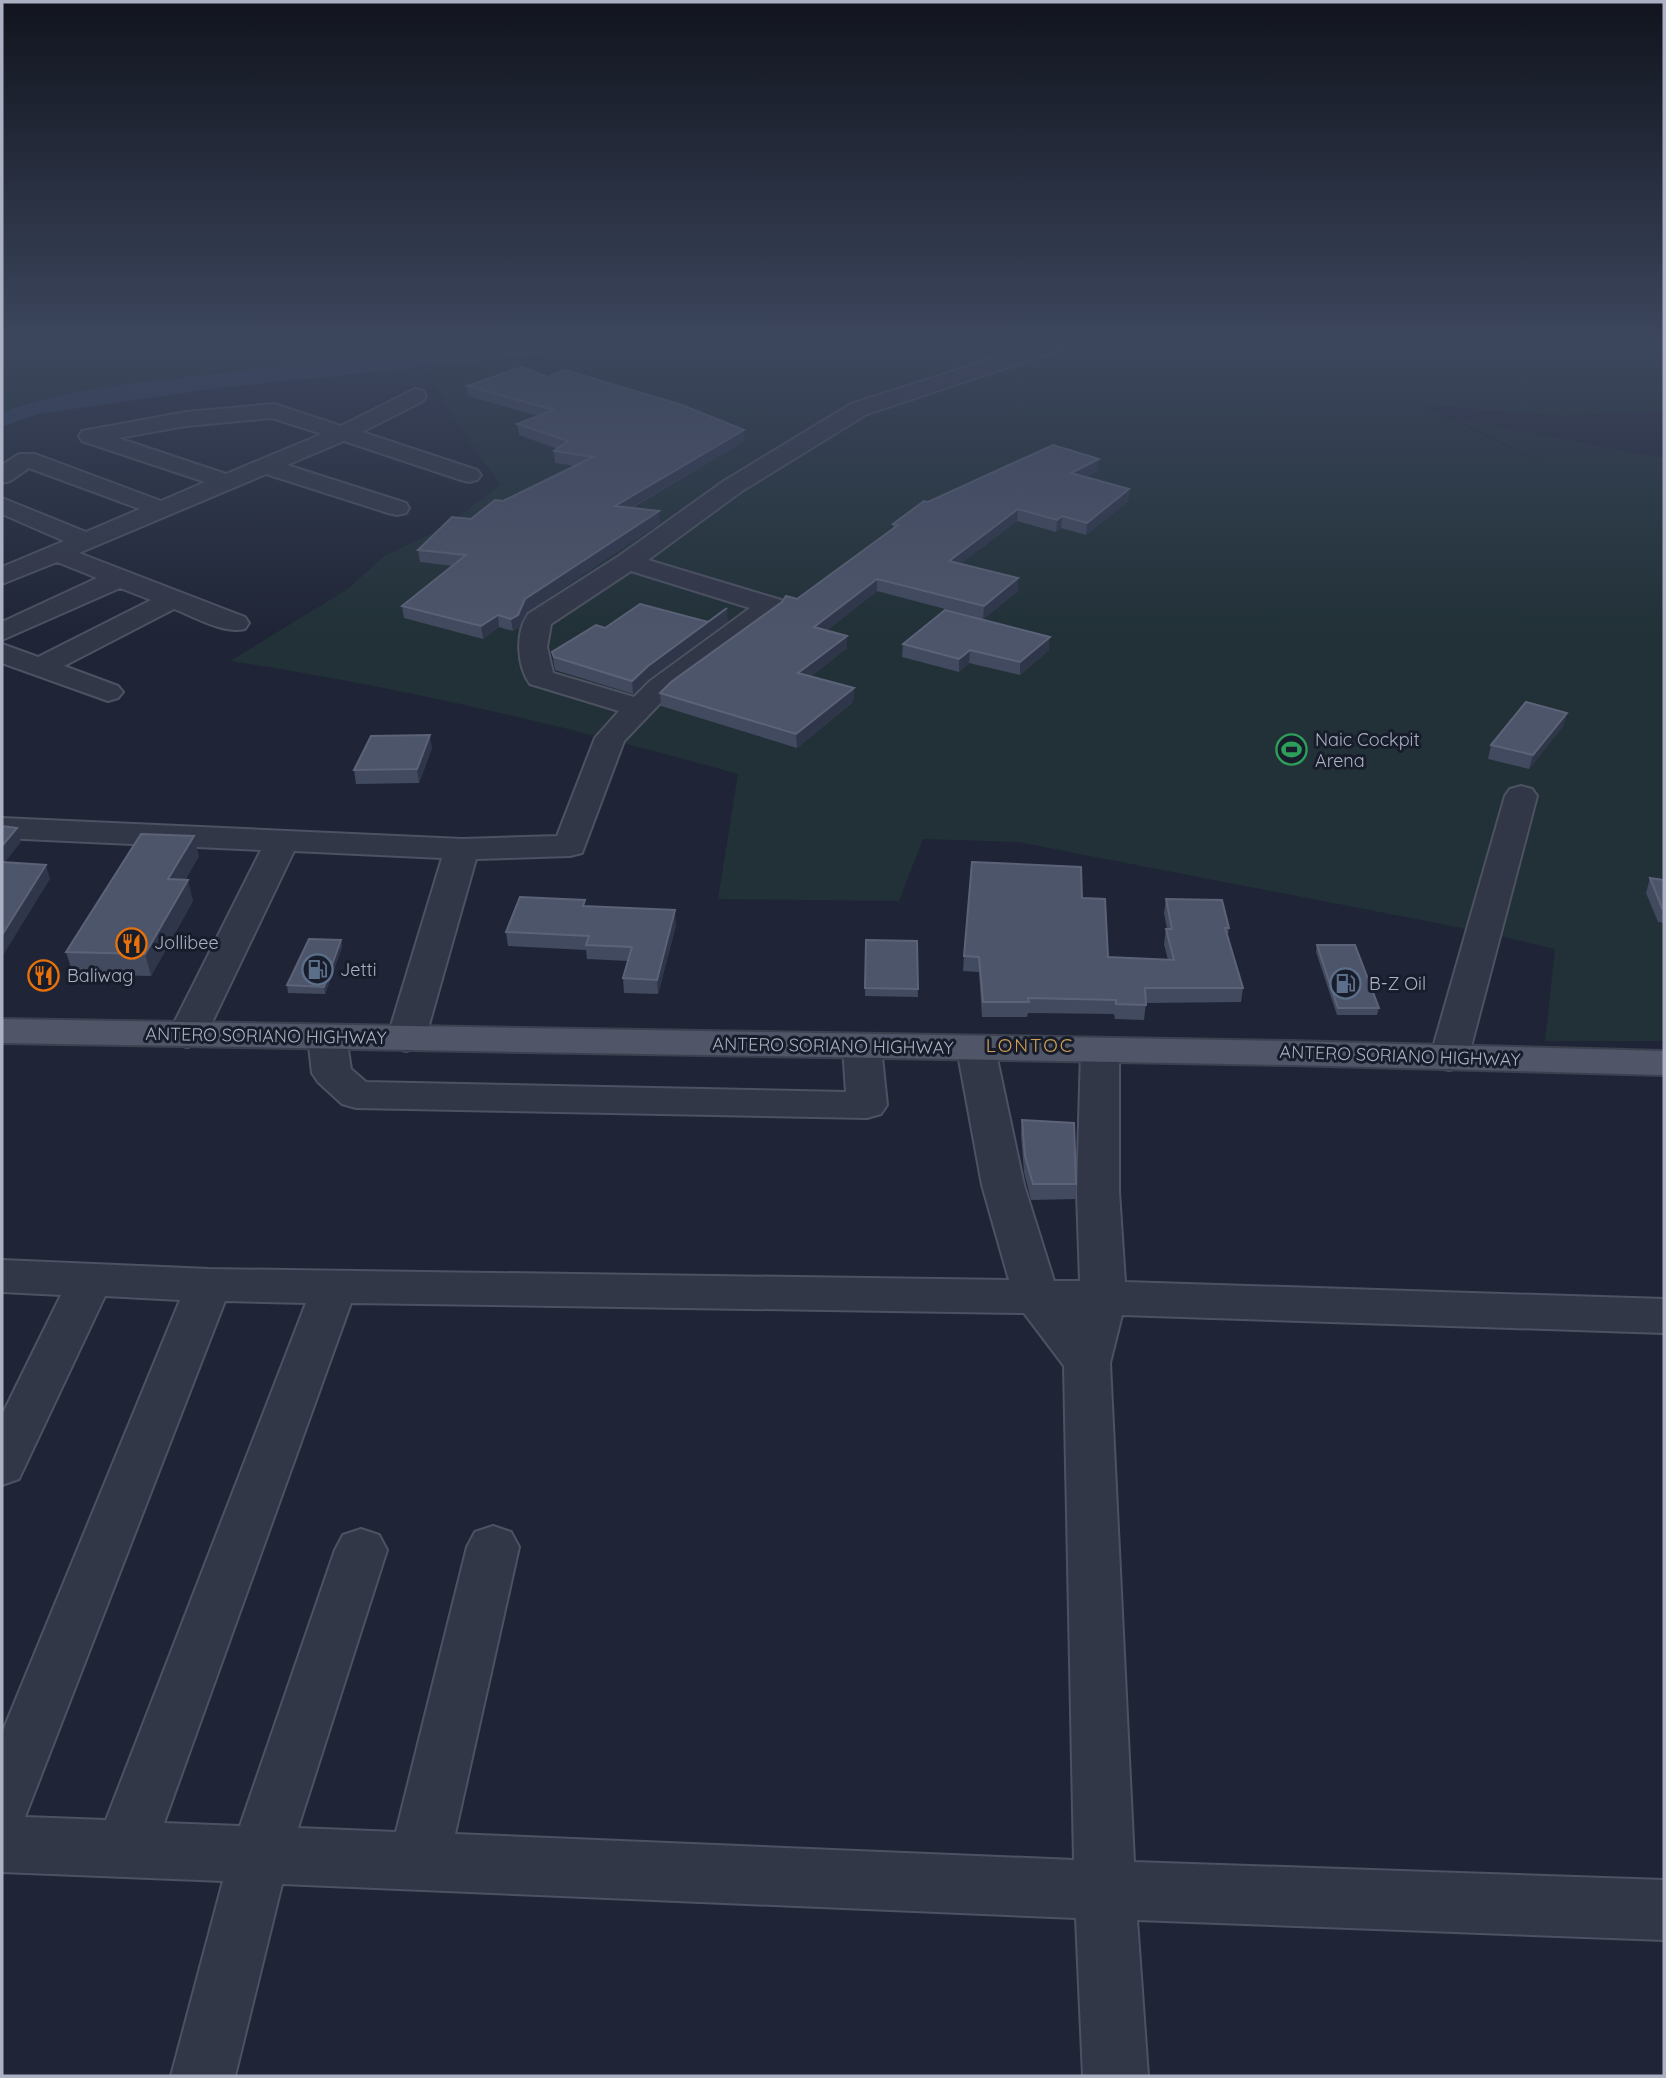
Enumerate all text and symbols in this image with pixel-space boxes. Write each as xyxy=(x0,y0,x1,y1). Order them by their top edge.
place label: Naic Cockpit Arena xyxy=(1315,728,1420,772)
sports icon: Naic Cockpit Arena xyxy=(1275,733,1309,767)
restaurant icon: Jollibee xyxy=(114,926,148,960)
place label: Jollibee xyxy=(154,931,219,954)
fuel station icon: Jetti xyxy=(300,953,334,987)
place label: Jetti xyxy=(340,958,377,981)
restaurant icon: Baliwag xyxy=(27,959,61,993)
place label: Baliwag xyxy=(67,964,133,987)
fuel station icon: B-Z Oil xyxy=(1329,967,1363,1001)
place label: B-Z Oil xyxy=(1369,972,1426,995)
street label: ANTERO SORIANO HIGHWAY xyxy=(145,1022,387,1049)
street label: ANTERO SORIANO HIGHWAY xyxy=(712,1032,954,1059)
district label: LONTOC xyxy=(986,1033,1074,1057)
street label: ANTERO SORIANO HIGHWAY xyxy=(1279,1040,1521,1071)

